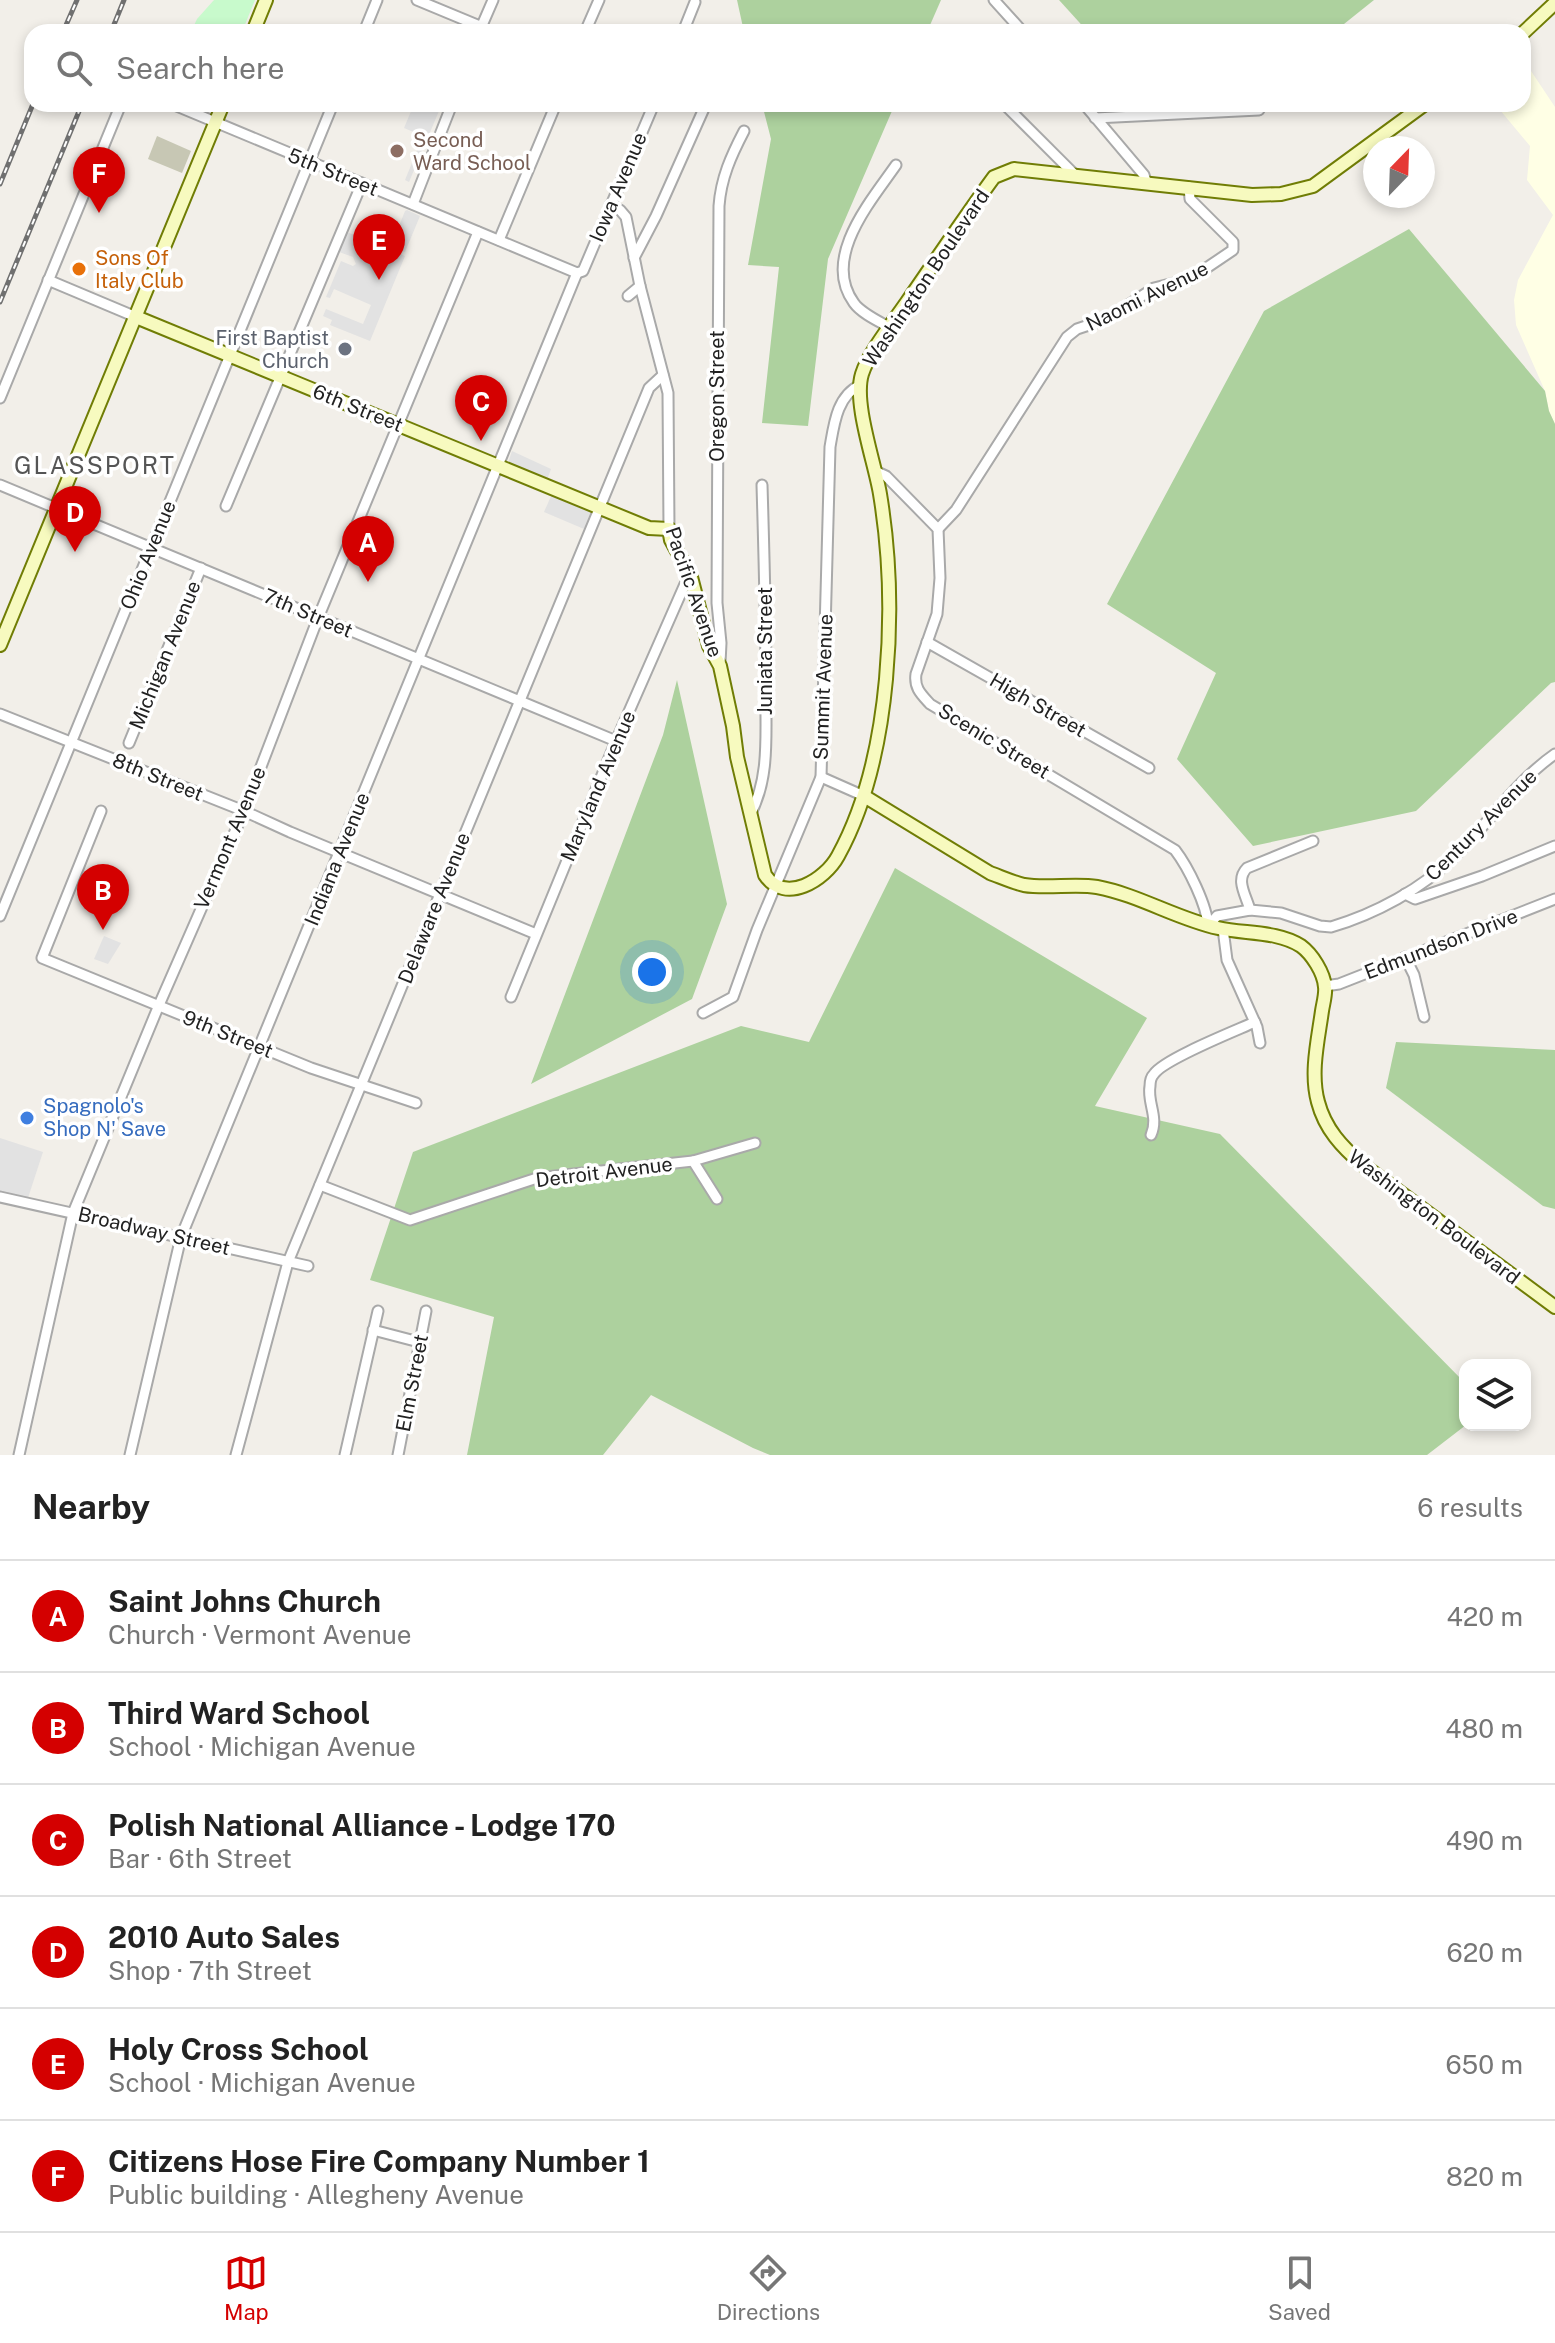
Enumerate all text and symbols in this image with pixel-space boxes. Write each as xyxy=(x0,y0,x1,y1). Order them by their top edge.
search box xyxy=(24,24,1531,112)
icon: search xyxy=(52,46,96,90)
text: Search here xyxy=(116,50,284,86)
place label: Second Ward School xyxy=(413,128,531,175)
street label: Iowa Avenue xyxy=(584,129,652,245)
north arrow xyxy=(1363,136,1435,208)
marker: Second Ward School xyxy=(388,142,406,160)
street label: 5th Street xyxy=(284,143,382,201)
pin: F xyxy=(73,147,125,213)
street label: Washington Boulevard xyxy=(858,185,994,371)
pin: E xyxy=(353,214,405,280)
place label: Sons Of Italy Club xyxy=(95,246,184,293)
street label: Naomi Avenue xyxy=(1082,256,1212,336)
marker: Sons Of Italy Club xyxy=(70,260,88,278)
place label: First Baptist Church xyxy=(215,326,329,373)
street label: Oregon Street xyxy=(705,330,729,462)
marker: First Baptist Church xyxy=(336,340,354,358)
pin: C xyxy=(455,375,507,441)
street label: 6th Street xyxy=(309,379,407,437)
district label: GLASSPORT xyxy=(14,451,176,479)
pin: D xyxy=(49,486,101,552)
street label: Ohio Avenue xyxy=(115,497,181,613)
pin: A xyxy=(342,516,394,582)
street label: Pacific Avenue xyxy=(660,524,728,660)
street label: Michigan Avenue xyxy=(124,577,206,733)
street label: 7th Street xyxy=(260,583,356,643)
street label: Juniata Street xyxy=(753,587,777,715)
street label: Summit Avenue xyxy=(808,614,838,760)
street label: High Street xyxy=(985,668,1091,742)
street label: Scenic Street xyxy=(934,698,1054,784)
street label: Maryland Avenue xyxy=(555,707,641,865)
street label: 8th Street xyxy=(109,748,207,806)
street label: Vermont Avenue xyxy=(189,763,271,913)
street label: Century Avenue xyxy=(1420,764,1542,886)
street label: Indiana Avenue xyxy=(299,789,375,929)
street label: Delaware Avenue xyxy=(393,829,475,987)
pin: B xyxy=(77,864,129,930)
street label: Edmundson Drive xyxy=(1361,904,1521,984)
your location xyxy=(632,952,672,992)
street label: 9th Street xyxy=(179,1005,277,1063)
place label: Spagnolo's Shop N' Save xyxy=(43,1094,166,1141)
marker: Spagnolo's Shop N' Save xyxy=(18,1109,36,1127)
street label: Washington Boulevard xyxy=(1343,1145,1525,1289)
street label: Detroit Avenue xyxy=(534,1152,674,1192)
street label: Broadway Street xyxy=(76,1202,232,1260)
street label: Elm Street xyxy=(391,1332,433,1434)
map controls xyxy=(1459,1359,1531,1431)
button: layers xyxy=(1459,1359,1531,1431)
text: Nearby xyxy=(32,1487,150,1527)
text: 6 results xyxy=(1417,1492,1523,1523)
text: Saint Johns Church xyxy=(108,1583,381,1619)
text: A xyxy=(49,1601,67,1632)
text: 420 m xyxy=(1446,1601,1523,1632)
text: Church · Vermont Avenue xyxy=(108,1619,411,1650)
text: Third Ward School xyxy=(108,1695,370,1731)
text: B xyxy=(49,1713,67,1744)
text: 480 m xyxy=(1445,1713,1523,1744)
text: School · Michigan Avenue xyxy=(108,1731,416,1762)
text: Polish National Alliance - Lodge 170 xyxy=(108,1807,616,1843)
text: C xyxy=(49,1825,67,1856)
text: 490 m xyxy=(1446,1825,1523,1856)
text: Bar · 6th Street xyxy=(108,1843,292,1874)
text: 2010 Auto Sales xyxy=(108,1919,340,1955)
text: D xyxy=(49,1937,67,1968)
text: 620 m xyxy=(1447,1937,1523,1968)
text: Shop · 7th Street xyxy=(108,1955,312,1986)
text: Holy Cross School xyxy=(108,2031,369,2067)
text: E xyxy=(50,2049,66,2080)
text: 650 m xyxy=(1445,2049,1523,2080)
text: School · Michigan Avenue xyxy=(108,2067,416,2098)
text: Citizens Hose Fire Company Number 1 xyxy=(108,2143,650,2179)
text: F xyxy=(50,2161,66,2192)
text: 820 m xyxy=(1446,2161,1523,2192)
text: Public building · Allegheny Avenue xyxy=(108,2179,524,2210)
tab: Map xyxy=(224,2251,269,2325)
tab: Directions xyxy=(717,2251,820,2325)
tab: Saved xyxy=(1268,2251,1331,2325)

